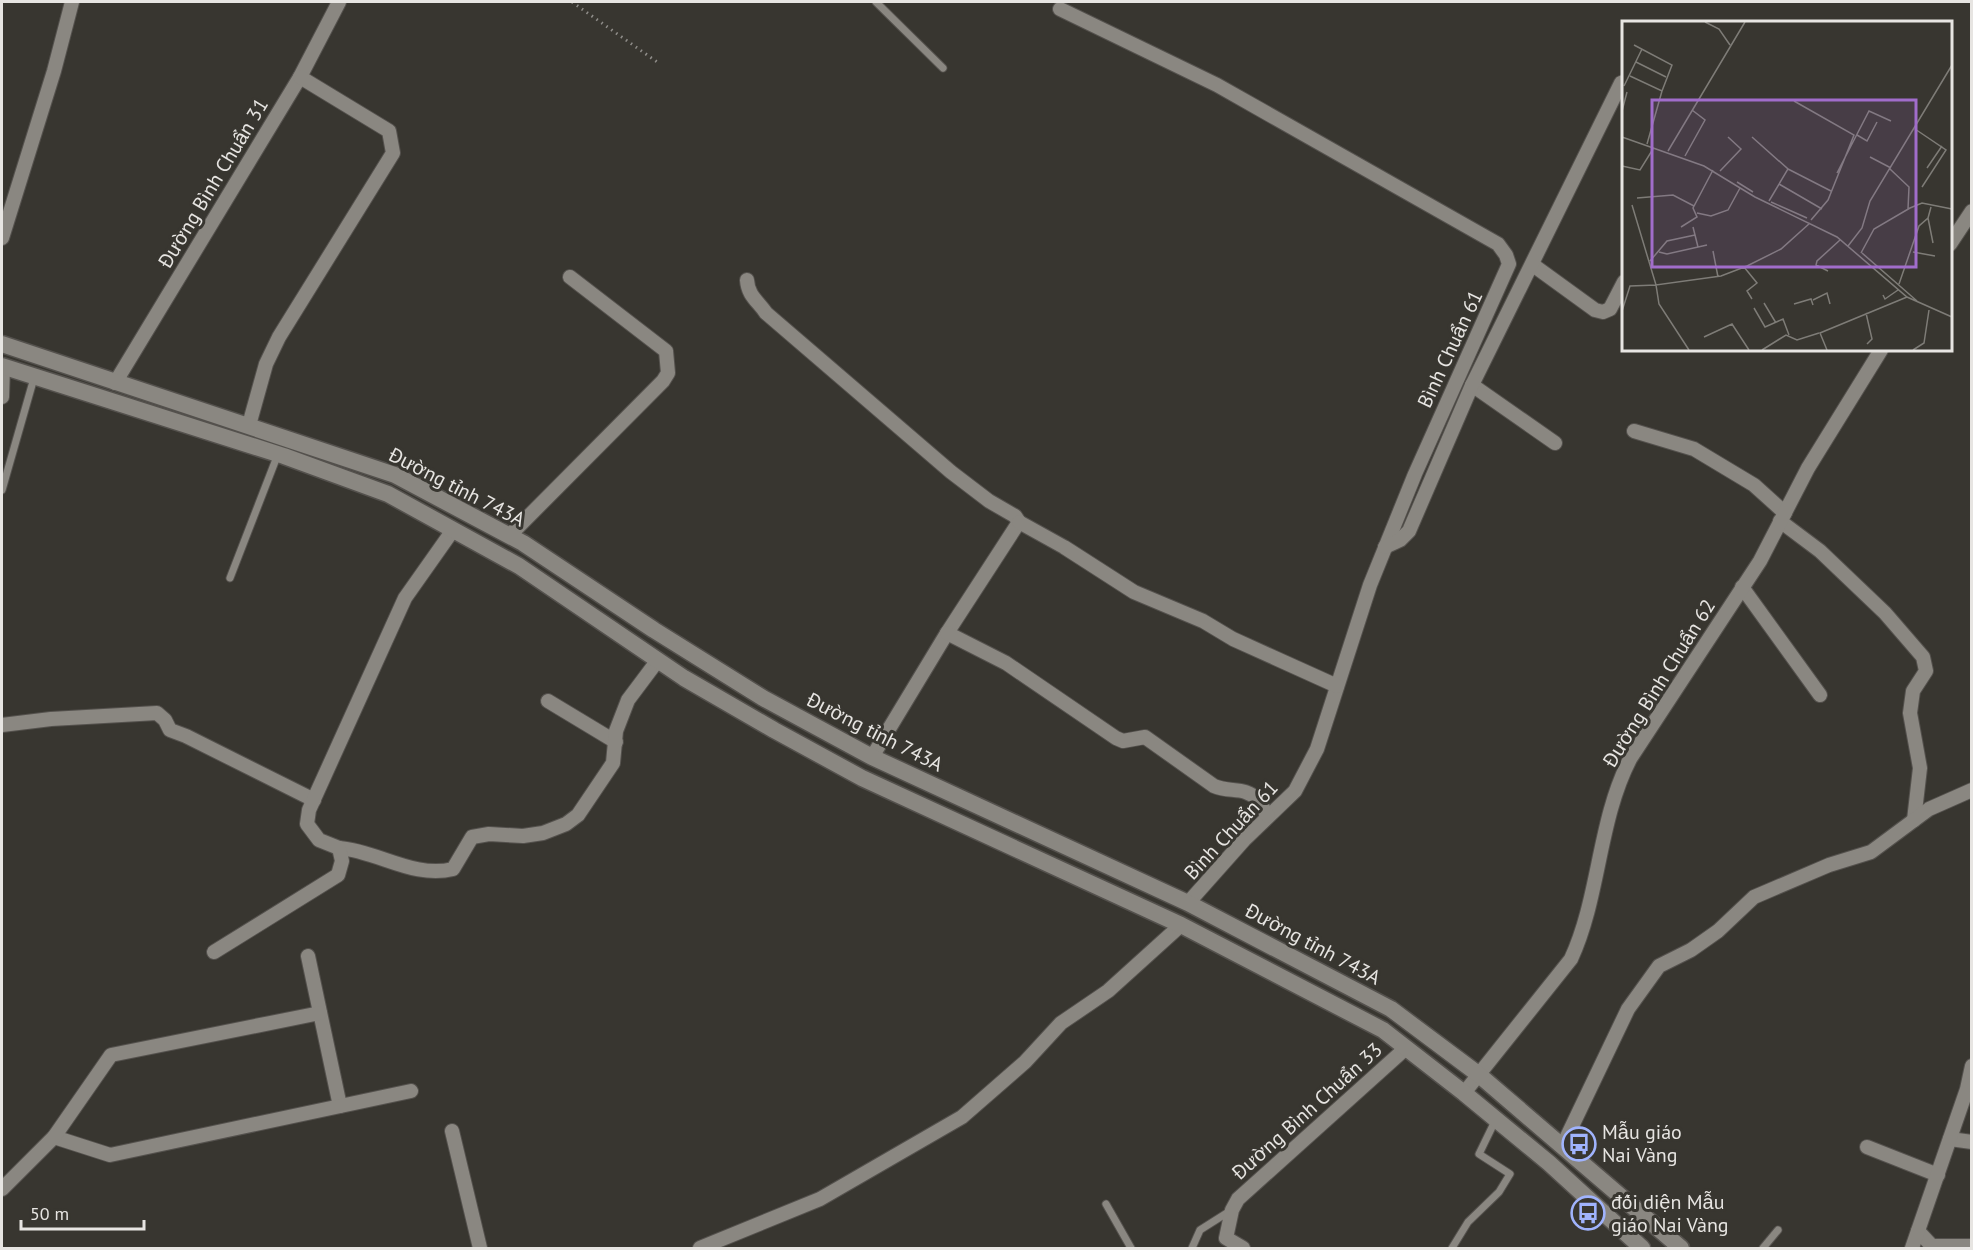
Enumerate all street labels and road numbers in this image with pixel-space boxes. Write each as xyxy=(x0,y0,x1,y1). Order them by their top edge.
street label: Đường Bình Chuẩn 31 xyxy=(152,93,274,273)
street label: Bình Chuẩn 61 xyxy=(1411,286,1489,412)
street label: Đường tỉnh 743A xyxy=(384,441,530,533)
street label: Đường Bình Chuẩn 62 xyxy=(1596,594,1721,773)
street label: Đường tỉnh 743A xyxy=(802,686,948,778)
street label: Bình Chuẩn 61 xyxy=(1178,775,1284,885)
street label: Đường tỉnh 743A xyxy=(1240,897,1385,991)
street label: Đường Bình Chuẩn 33 xyxy=(1226,1037,1388,1186)

